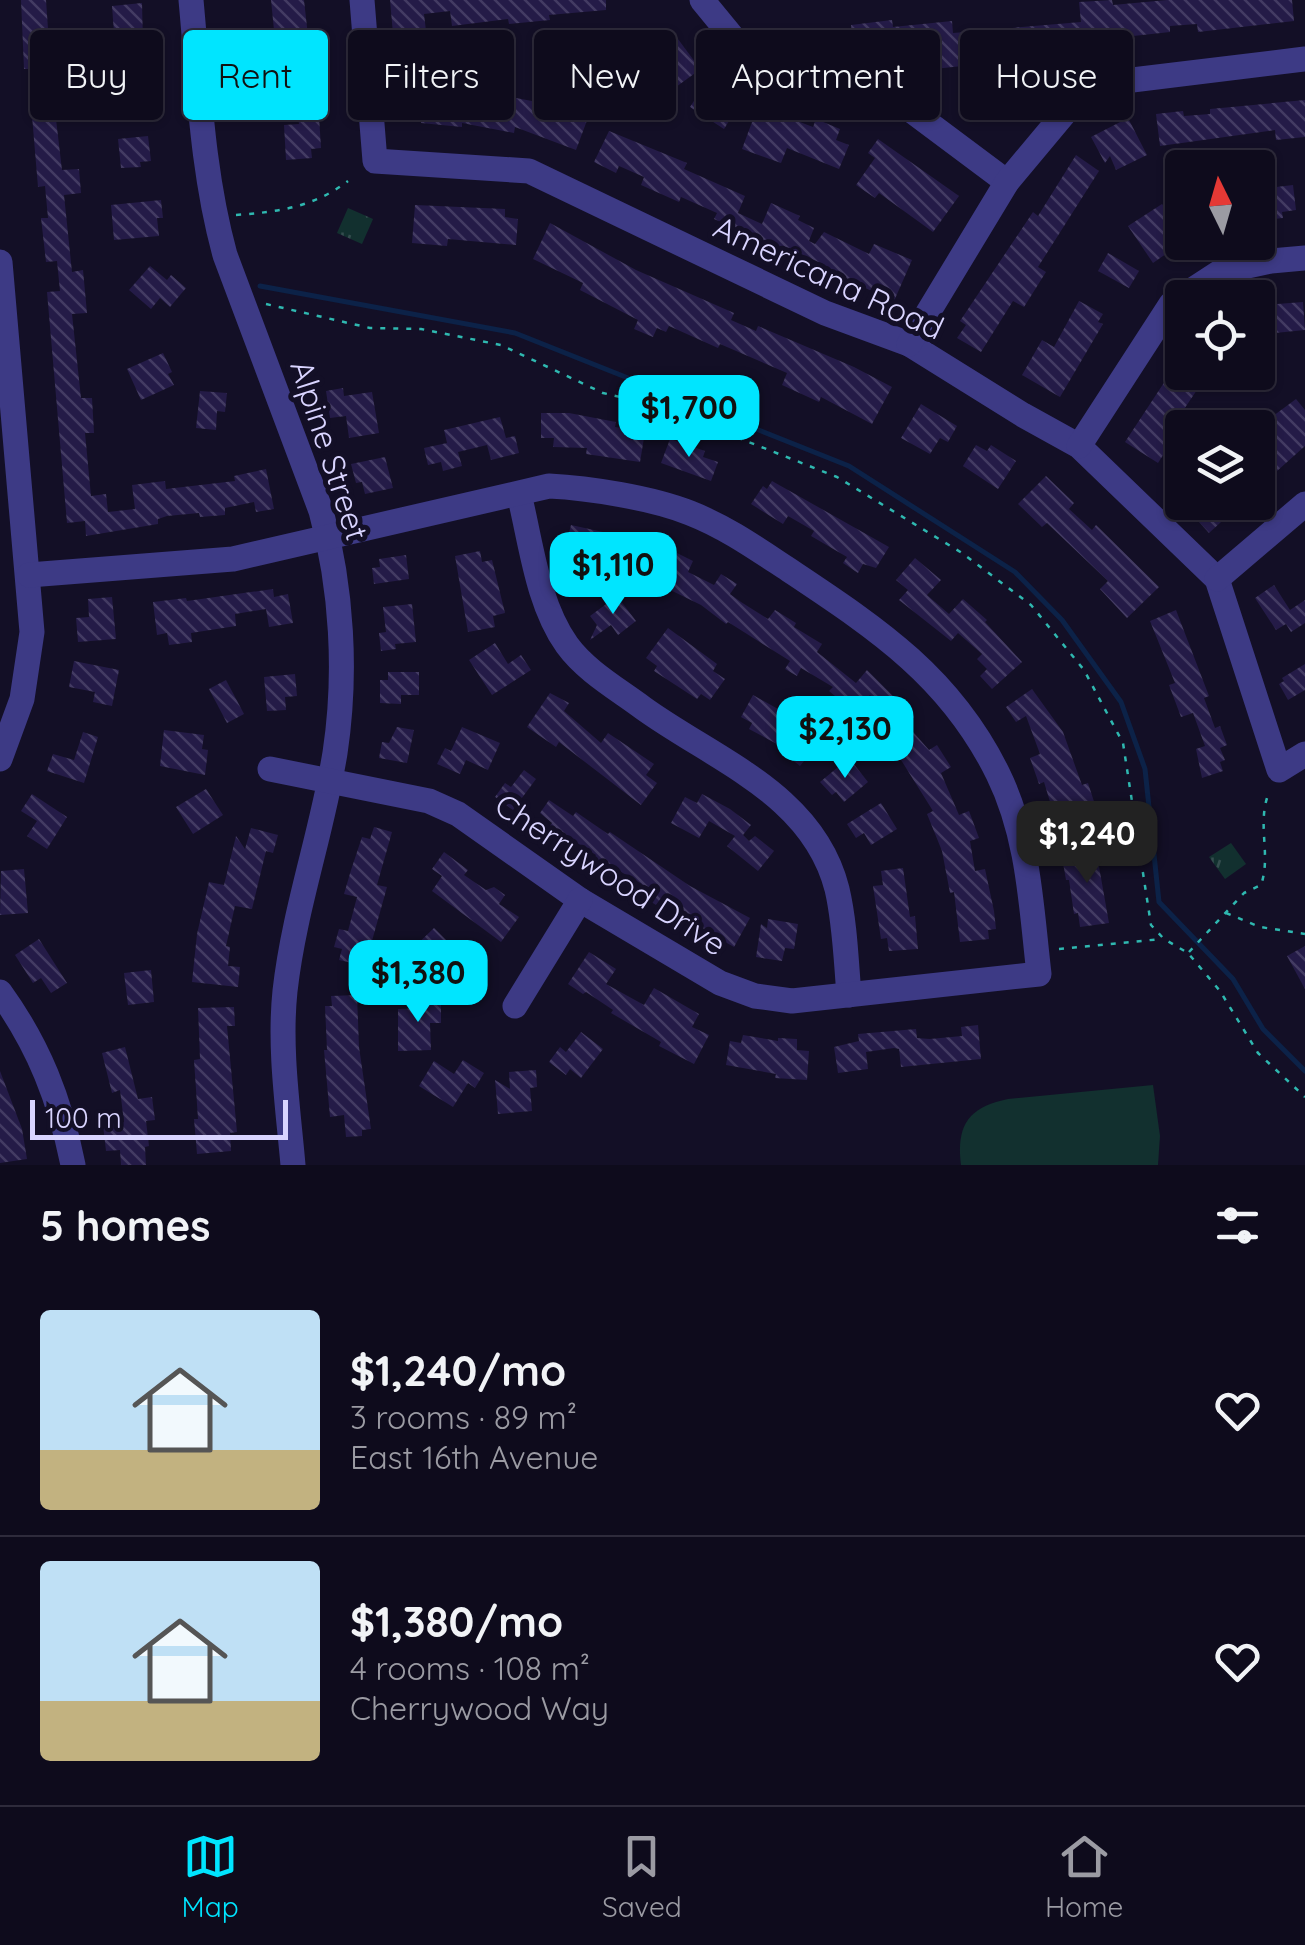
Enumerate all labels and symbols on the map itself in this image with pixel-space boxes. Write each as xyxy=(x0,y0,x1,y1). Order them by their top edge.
north arrow xyxy=(1165,150,1275,260)
street label: Americana Road xyxy=(708,206,950,348)
street label: Alpine Street xyxy=(282,355,378,545)
pin: $1,700 xyxy=(608,375,770,460)
pin: $1,110 xyxy=(532,532,694,617)
pin: $2,130 xyxy=(764,696,926,781)
street label: Cherrywood Drive xyxy=(488,784,734,964)
pin: $1,240 xyxy=(1006,801,1168,886)
pin: $1,380 xyxy=(337,940,499,1025)
scale bar xyxy=(30,1095,288,1140)

